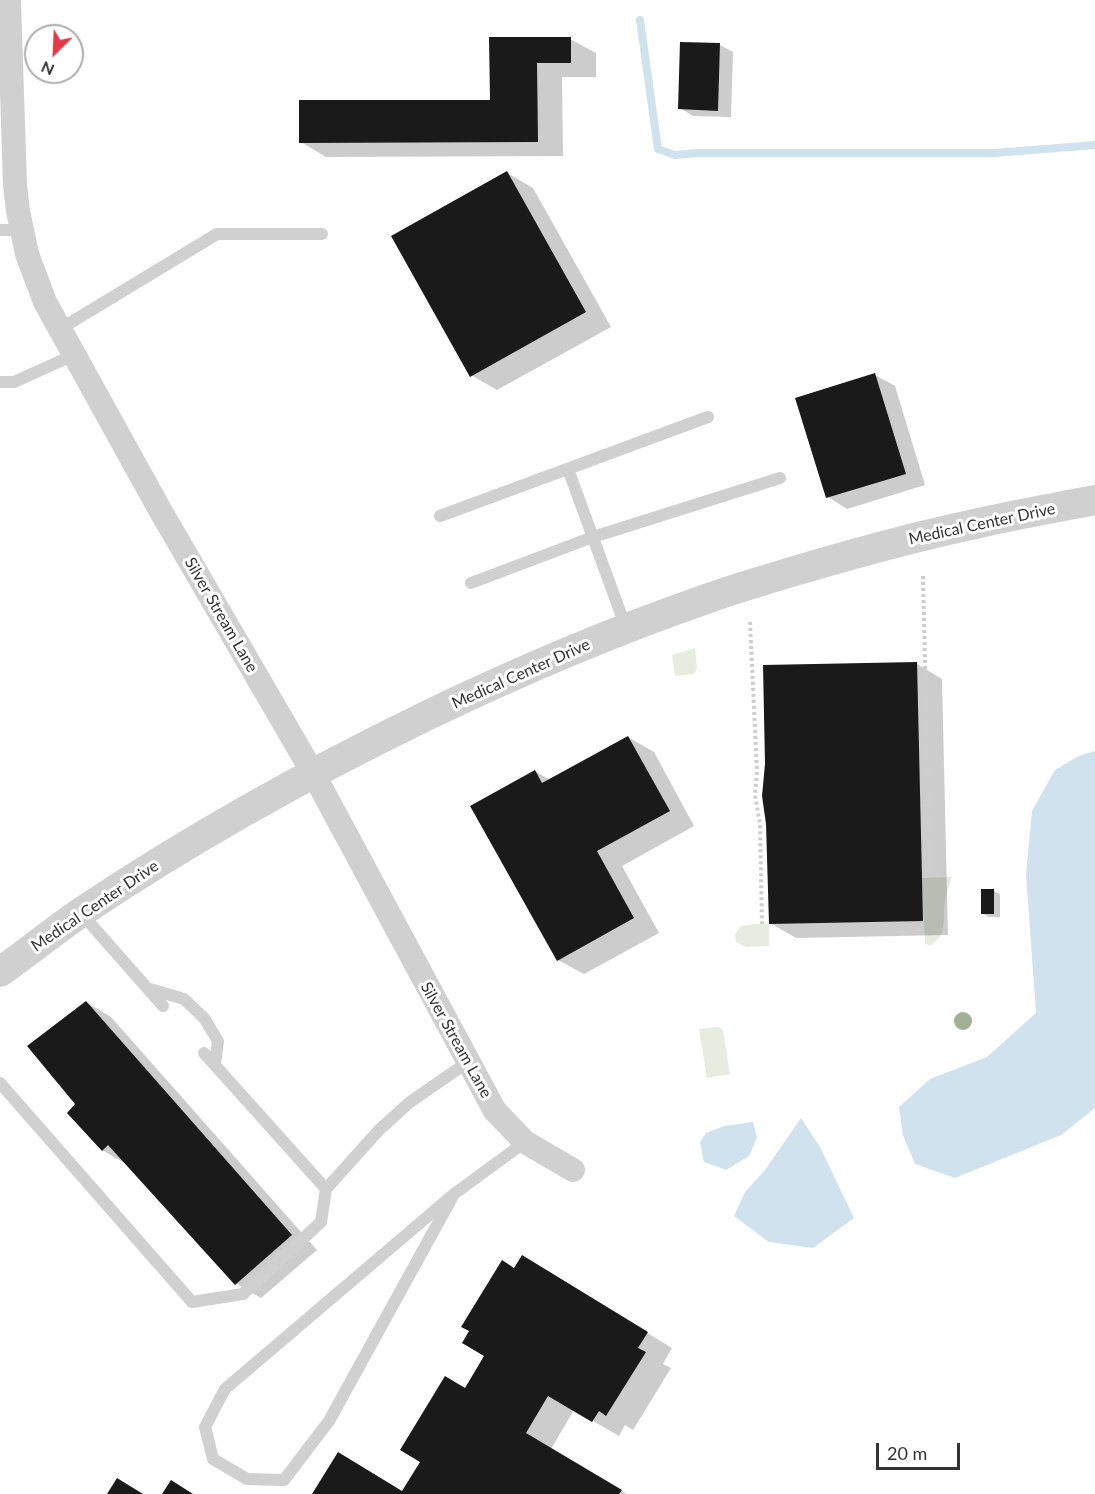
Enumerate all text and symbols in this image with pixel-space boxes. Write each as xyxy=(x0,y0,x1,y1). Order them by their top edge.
north arrow xyxy=(24,24,84,84)
text: N xyxy=(38,58,57,80)
street label: Medical Center Drive xyxy=(907,499,1057,549)
street label: Silver Stream Lane xyxy=(180,554,262,676)
street label: Medical Center Drive xyxy=(449,635,593,713)
street label: Medical Center Drive xyxy=(28,856,162,956)
street label: Silver Stream Lane xyxy=(416,979,496,1101)
scale bar xyxy=(879,1431,963,1469)
text: 20 m xyxy=(887,1442,927,1464)

